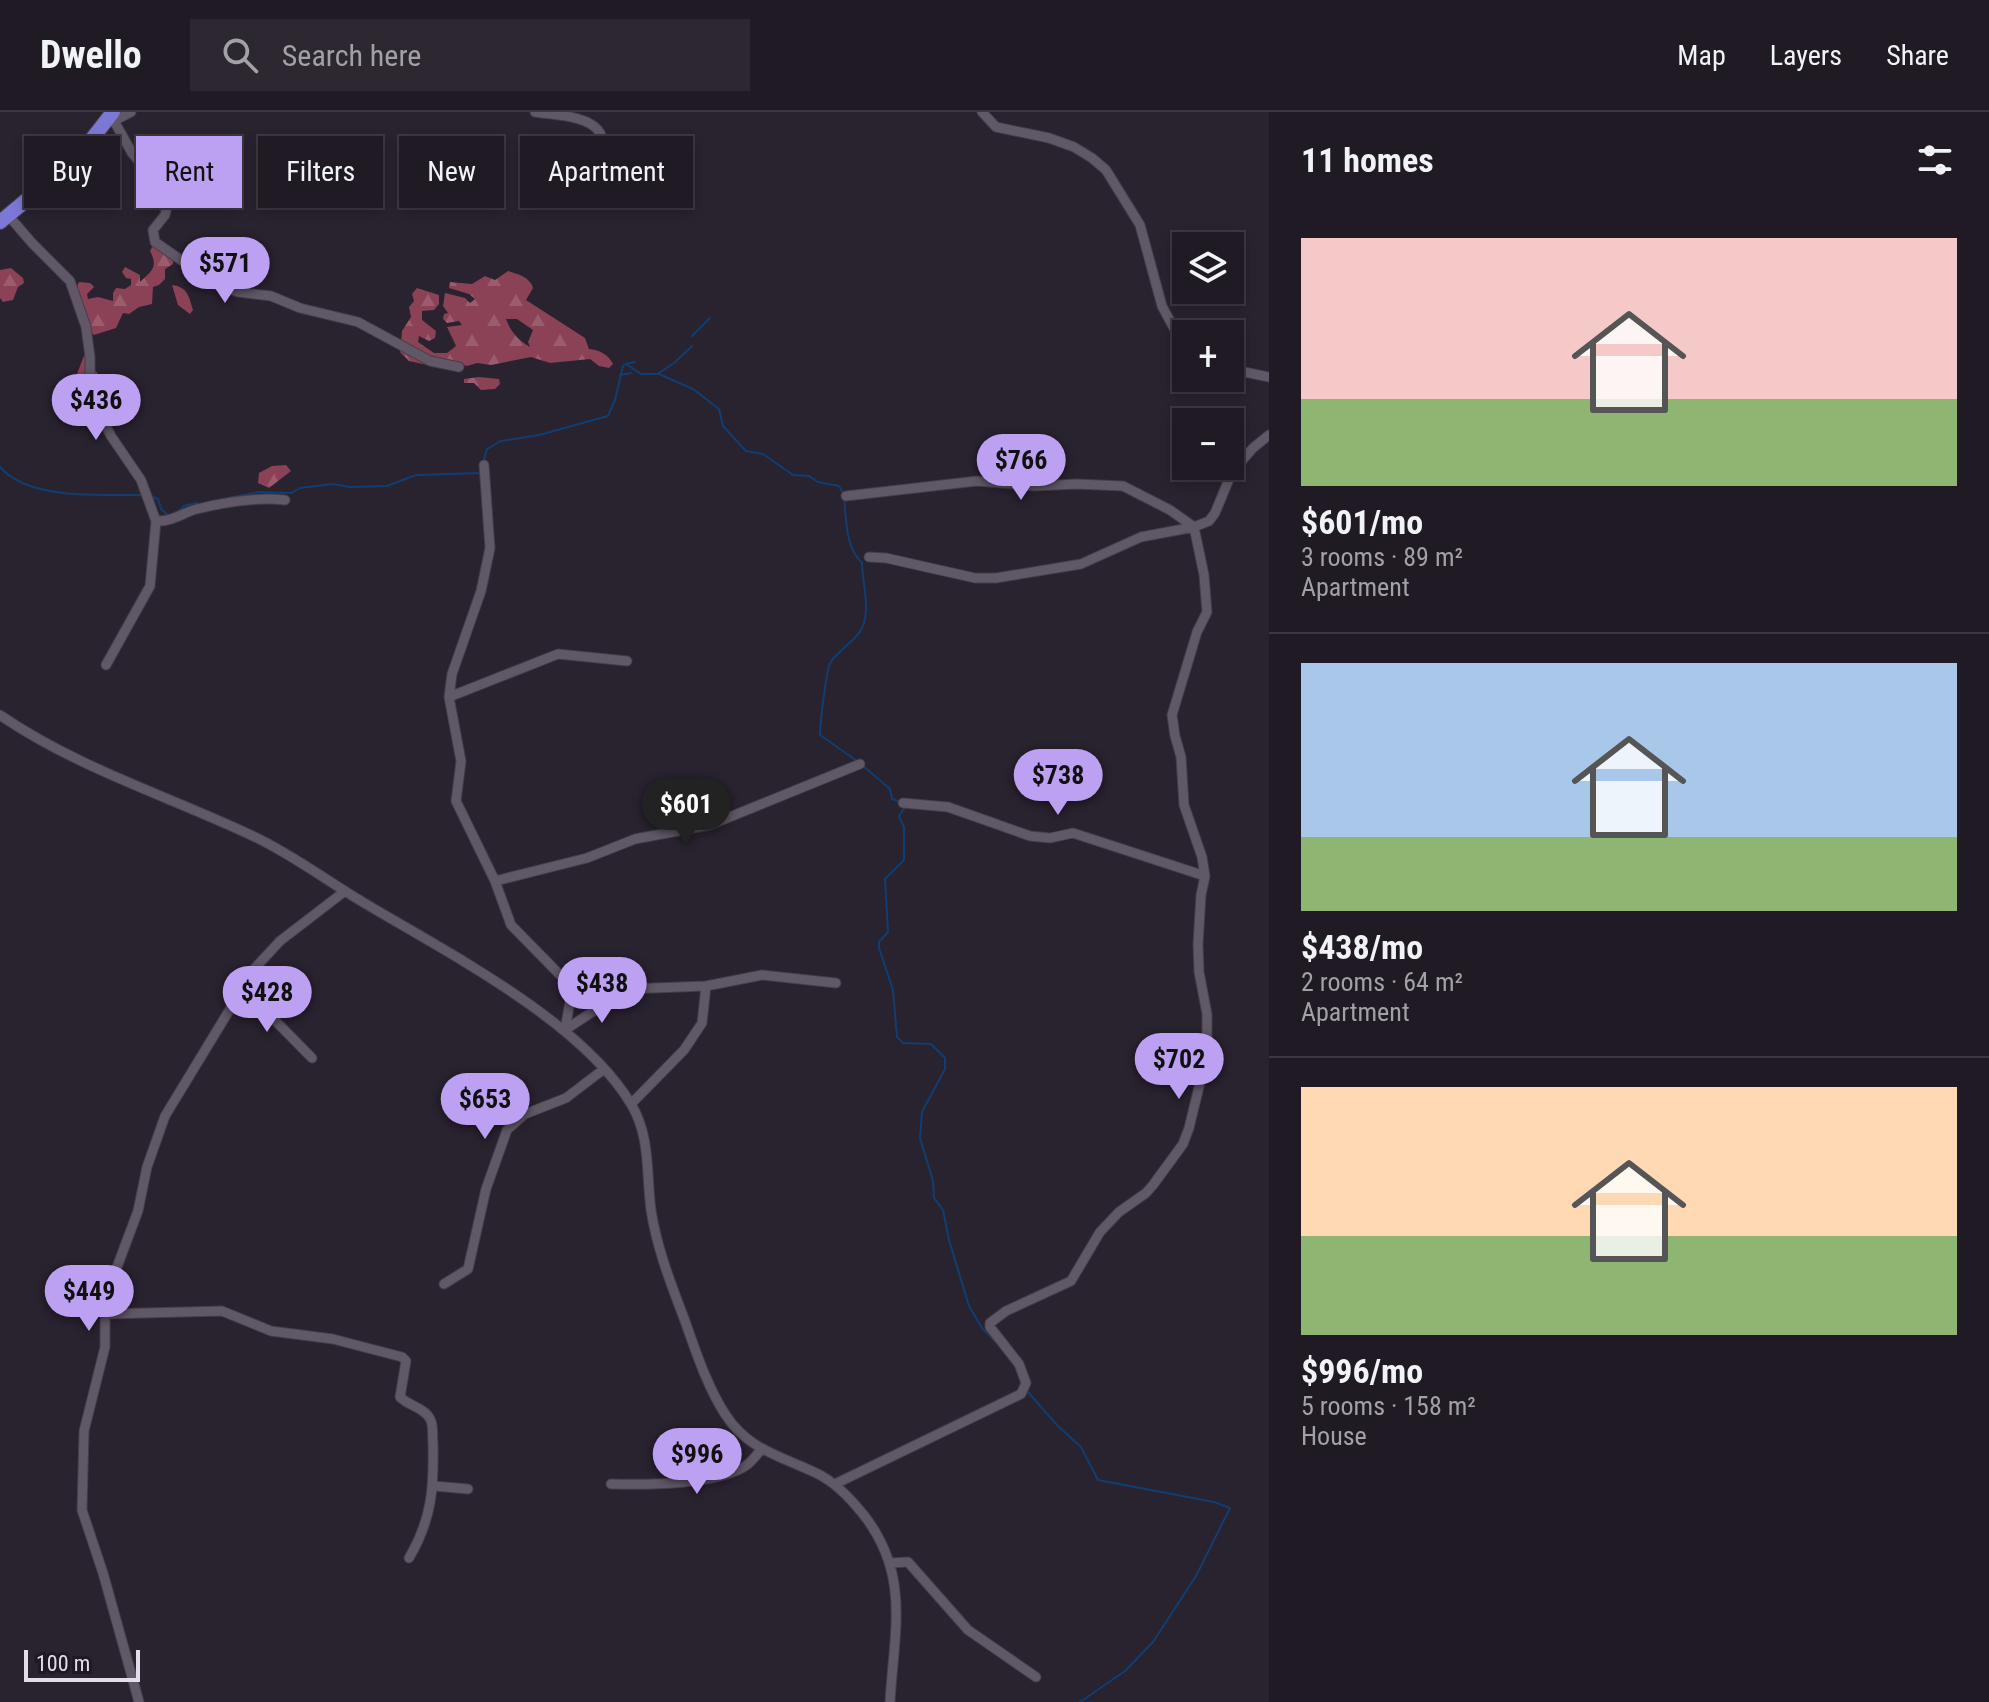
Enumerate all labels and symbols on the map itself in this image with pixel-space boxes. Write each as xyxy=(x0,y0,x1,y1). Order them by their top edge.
pin: $571 xyxy=(178,237,272,305)
pin: $436 xyxy=(49,374,143,442)
pin: $766 xyxy=(974,434,1068,502)
pin: $738 xyxy=(1011,749,1105,817)
pin: $601 xyxy=(639,778,733,846)
pin: $438 xyxy=(555,957,649,1025)
pin: $428 xyxy=(220,966,314,1034)
pin: $702 xyxy=(1132,1033,1226,1101)
pin: $653 xyxy=(438,1073,532,1141)
pin: $449 xyxy=(42,1265,136,1333)
pin: $996 xyxy=(650,1428,744,1496)
scale bar xyxy=(24,1646,140,1682)

